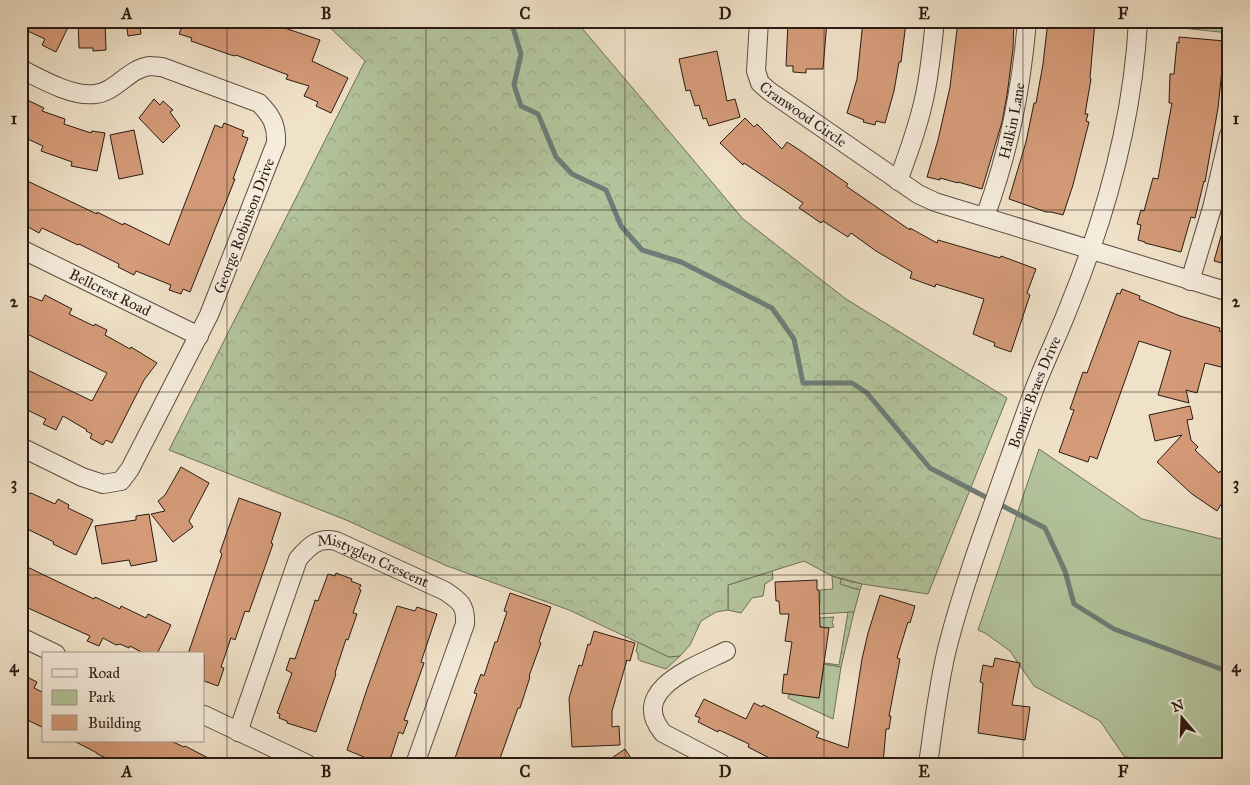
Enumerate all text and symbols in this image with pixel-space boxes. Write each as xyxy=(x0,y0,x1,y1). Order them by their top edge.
text: A xyxy=(121,4,133,23)
text: B xyxy=(321,4,331,23)
text: C xyxy=(520,4,531,23)
text: D xyxy=(719,4,732,23)
text: E xyxy=(918,4,930,23)
text: F xyxy=(1118,4,1129,23)
street label: Cranwood Circle xyxy=(756,78,850,151)
street label: Halkin Lane xyxy=(995,81,1029,161)
text: 1 xyxy=(11,109,18,128)
text: 1 xyxy=(1233,109,1240,128)
street label: George Robinson Drive xyxy=(210,156,278,296)
street label: Bellcrest Road xyxy=(66,265,154,320)
text: 2 xyxy=(10,292,19,311)
text: 2 xyxy=(1232,292,1241,311)
street label: Bonnie Braes Drive xyxy=(1005,333,1065,451)
text: 3 xyxy=(11,474,17,494)
text: 3 xyxy=(1233,474,1239,494)
street label: Mistyglen Crescent xyxy=(316,530,432,591)
legend xyxy=(42,652,205,742)
text: 4 xyxy=(10,657,20,677)
text: 4 xyxy=(1232,657,1242,677)
text: Road xyxy=(88,664,120,682)
text: Park xyxy=(88,688,115,706)
north arrow xyxy=(1158,692,1208,742)
text: N xyxy=(1170,696,1186,716)
text: Building xyxy=(88,714,142,732)
text: A xyxy=(121,762,133,781)
text: B xyxy=(321,762,331,781)
text: C xyxy=(520,762,531,781)
text: D xyxy=(719,762,732,781)
text: E xyxy=(918,762,930,781)
text: F xyxy=(1118,762,1129,781)

